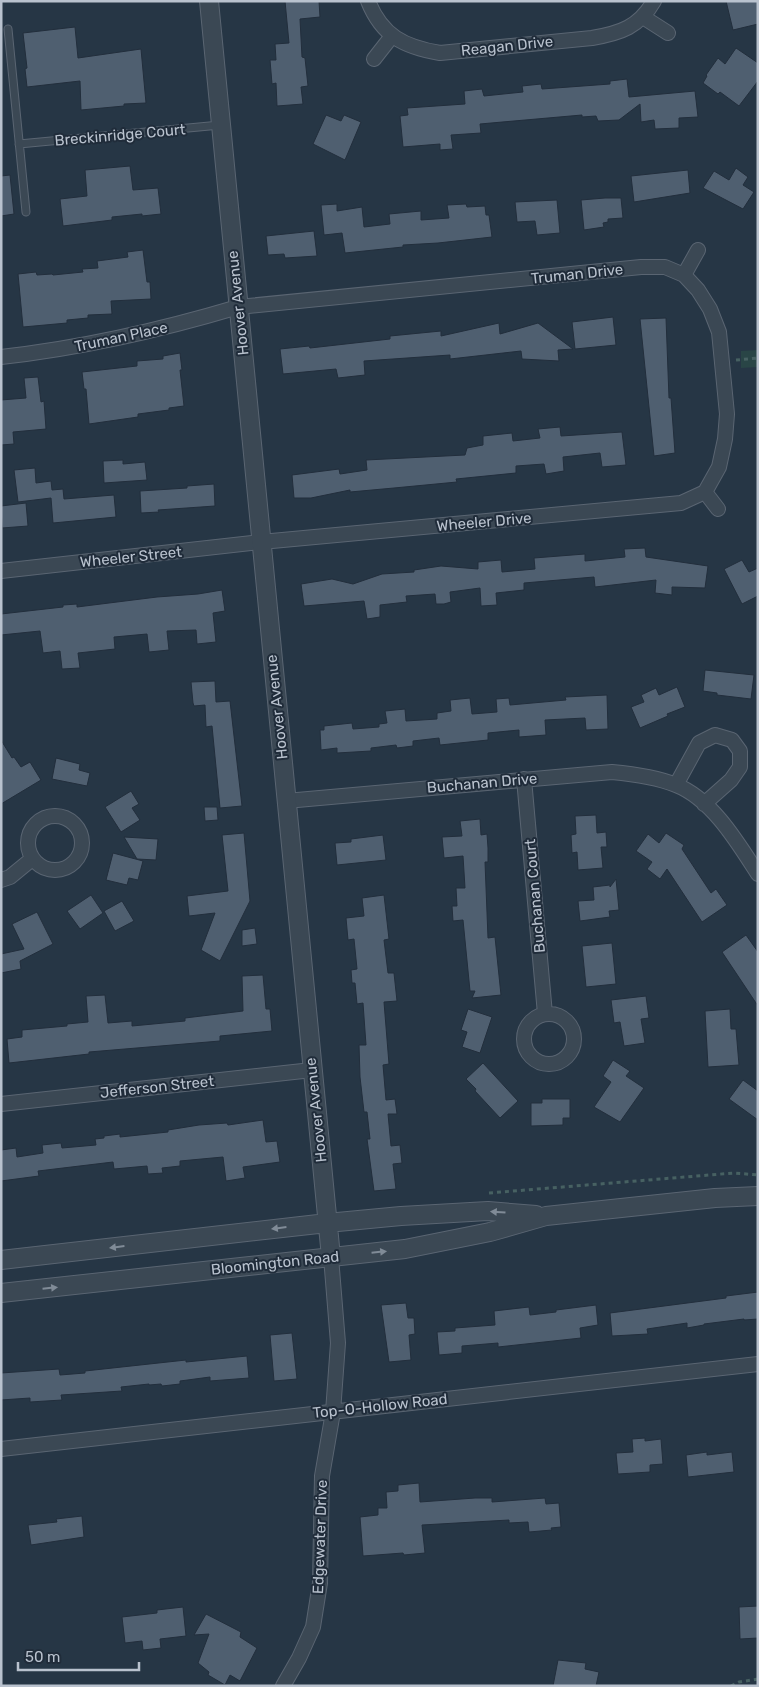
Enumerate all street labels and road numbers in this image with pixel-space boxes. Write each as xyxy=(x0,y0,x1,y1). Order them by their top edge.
street label: Reagan Drive xyxy=(460,32,554,60)
street label: Breckinridge Court xyxy=(54,120,186,150)
street label: Hoover Avenue xyxy=(224,250,252,356)
street label: Truman Drive xyxy=(530,260,624,288)
street label: Truman Place xyxy=(73,318,169,356)
street label: Wheeler Drive xyxy=(436,509,532,535)
street label: Wheeler Street xyxy=(79,543,183,571)
street label: Hoover Avenue xyxy=(263,654,291,760)
street label: Buchanan Drive xyxy=(426,769,538,797)
street label: Buchanan Court xyxy=(521,838,549,954)
street label: Hoover Avenue xyxy=(302,1057,330,1163)
street label: Jefferson Street xyxy=(99,1072,215,1102)
street label: Bloomington Road xyxy=(210,1247,340,1279)
street label: Top-O-Hollow Road xyxy=(312,1390,448,1422)
street label: Edgewater Drive xyxy=(309,1479,331,1595)

